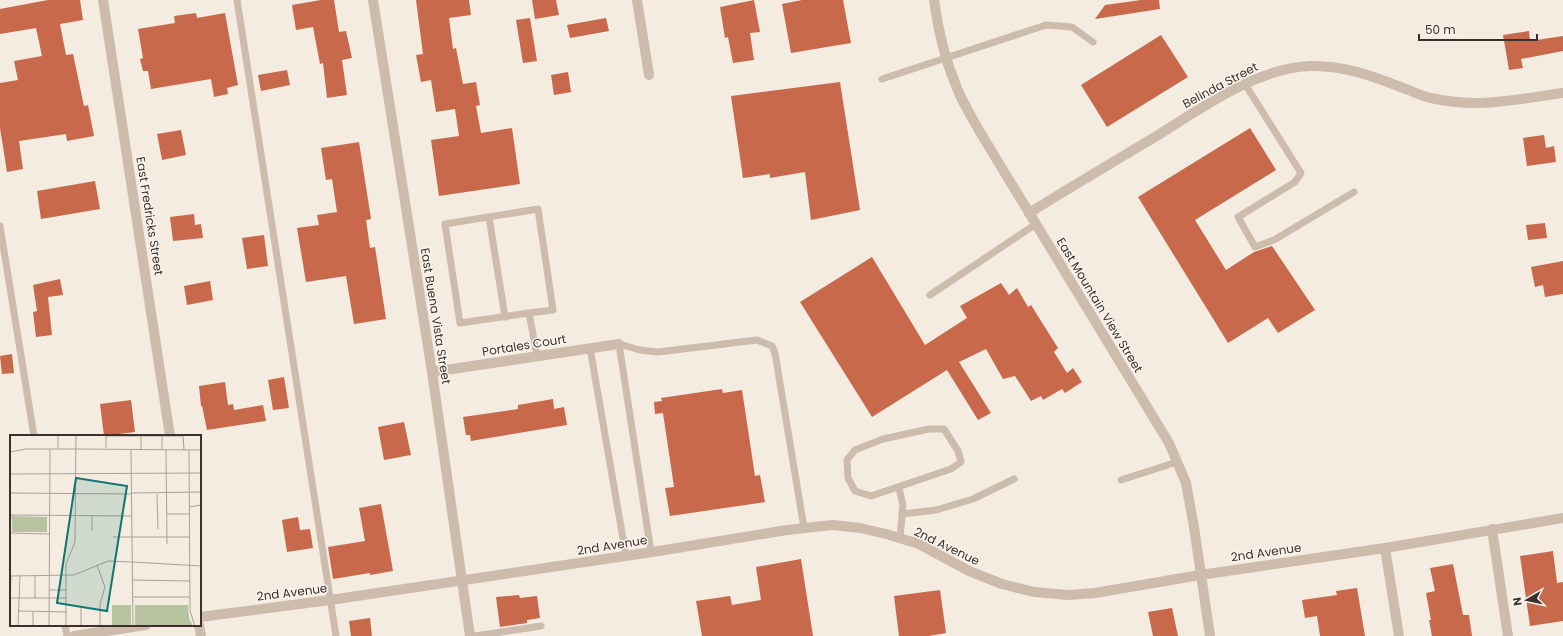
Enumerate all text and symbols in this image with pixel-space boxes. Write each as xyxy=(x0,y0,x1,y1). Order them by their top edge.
scale bar xyxy=(1419,16,1537,42)
text: 50 m xyxy=(1425,21,1456,38)
street label: Belinda Street xyxy=(1179,58,1261,112)
street label: East Fredricks Street xyxy=(132,156,168,276)
street label: East Mountain View Street xyxy=(1053,234,1147,376)
street label: East Buena Vista Street xyxy=(417,247,455,385)
street label: Portales Court xyxy=(481,330,567,360)
inset map xyxy=(10,435,201,626)
street label: 2nd Avenue xyxy=(911,523,983,569)
street label: 2nd Avenue xyxy=(576,531,648,559)
street label: 2nd Avenue xyxy=(1230,539,1302,565)
street label: 2nd Avenue xyxy=(256,579,328,605)
north arrow xyxy=(1507,580,1547,620)
text: N xyxy=(1509,596,1526,607)

